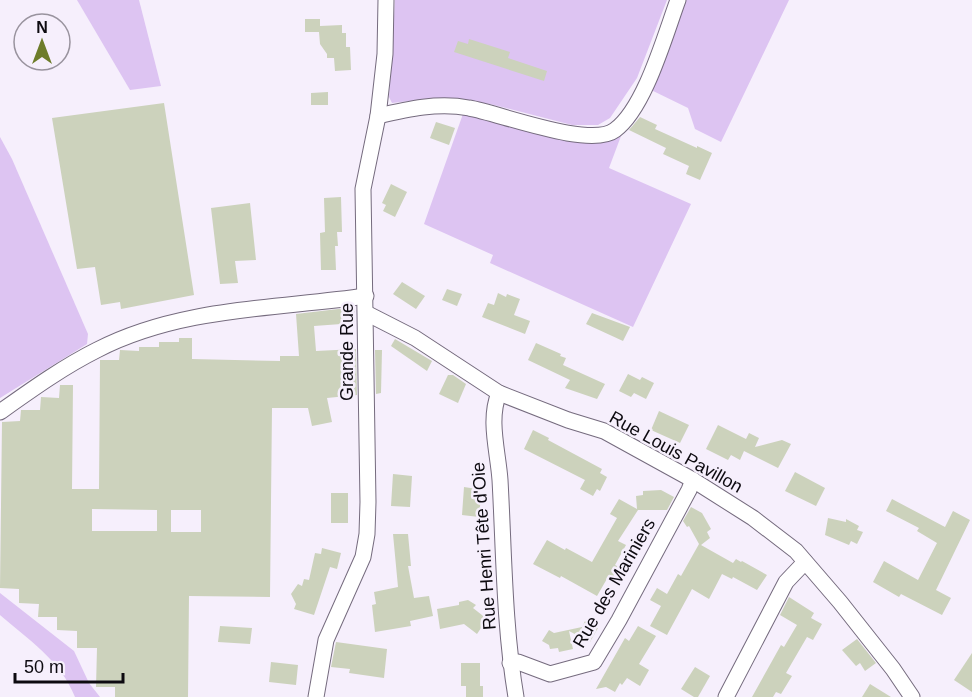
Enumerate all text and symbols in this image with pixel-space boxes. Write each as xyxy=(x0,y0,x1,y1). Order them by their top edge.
north arrow xyxy=(12,12,72,72)
text: N xyxy=(36,19,48,36)
street label: Grande Rue xyxy=(337,303,357,401)
street label: Rue Louis Pavillon xyxy=(606,407,746,497)
street label: Rue Henri Tête d'Oie xyxy=(468,461,500,631)
street label: Rue des Mariniers xyxy=(569,515,659,651)
scale bar xyxy=(15,646,123,684)
text: 50 m xyxy=(24,657,64,677)

